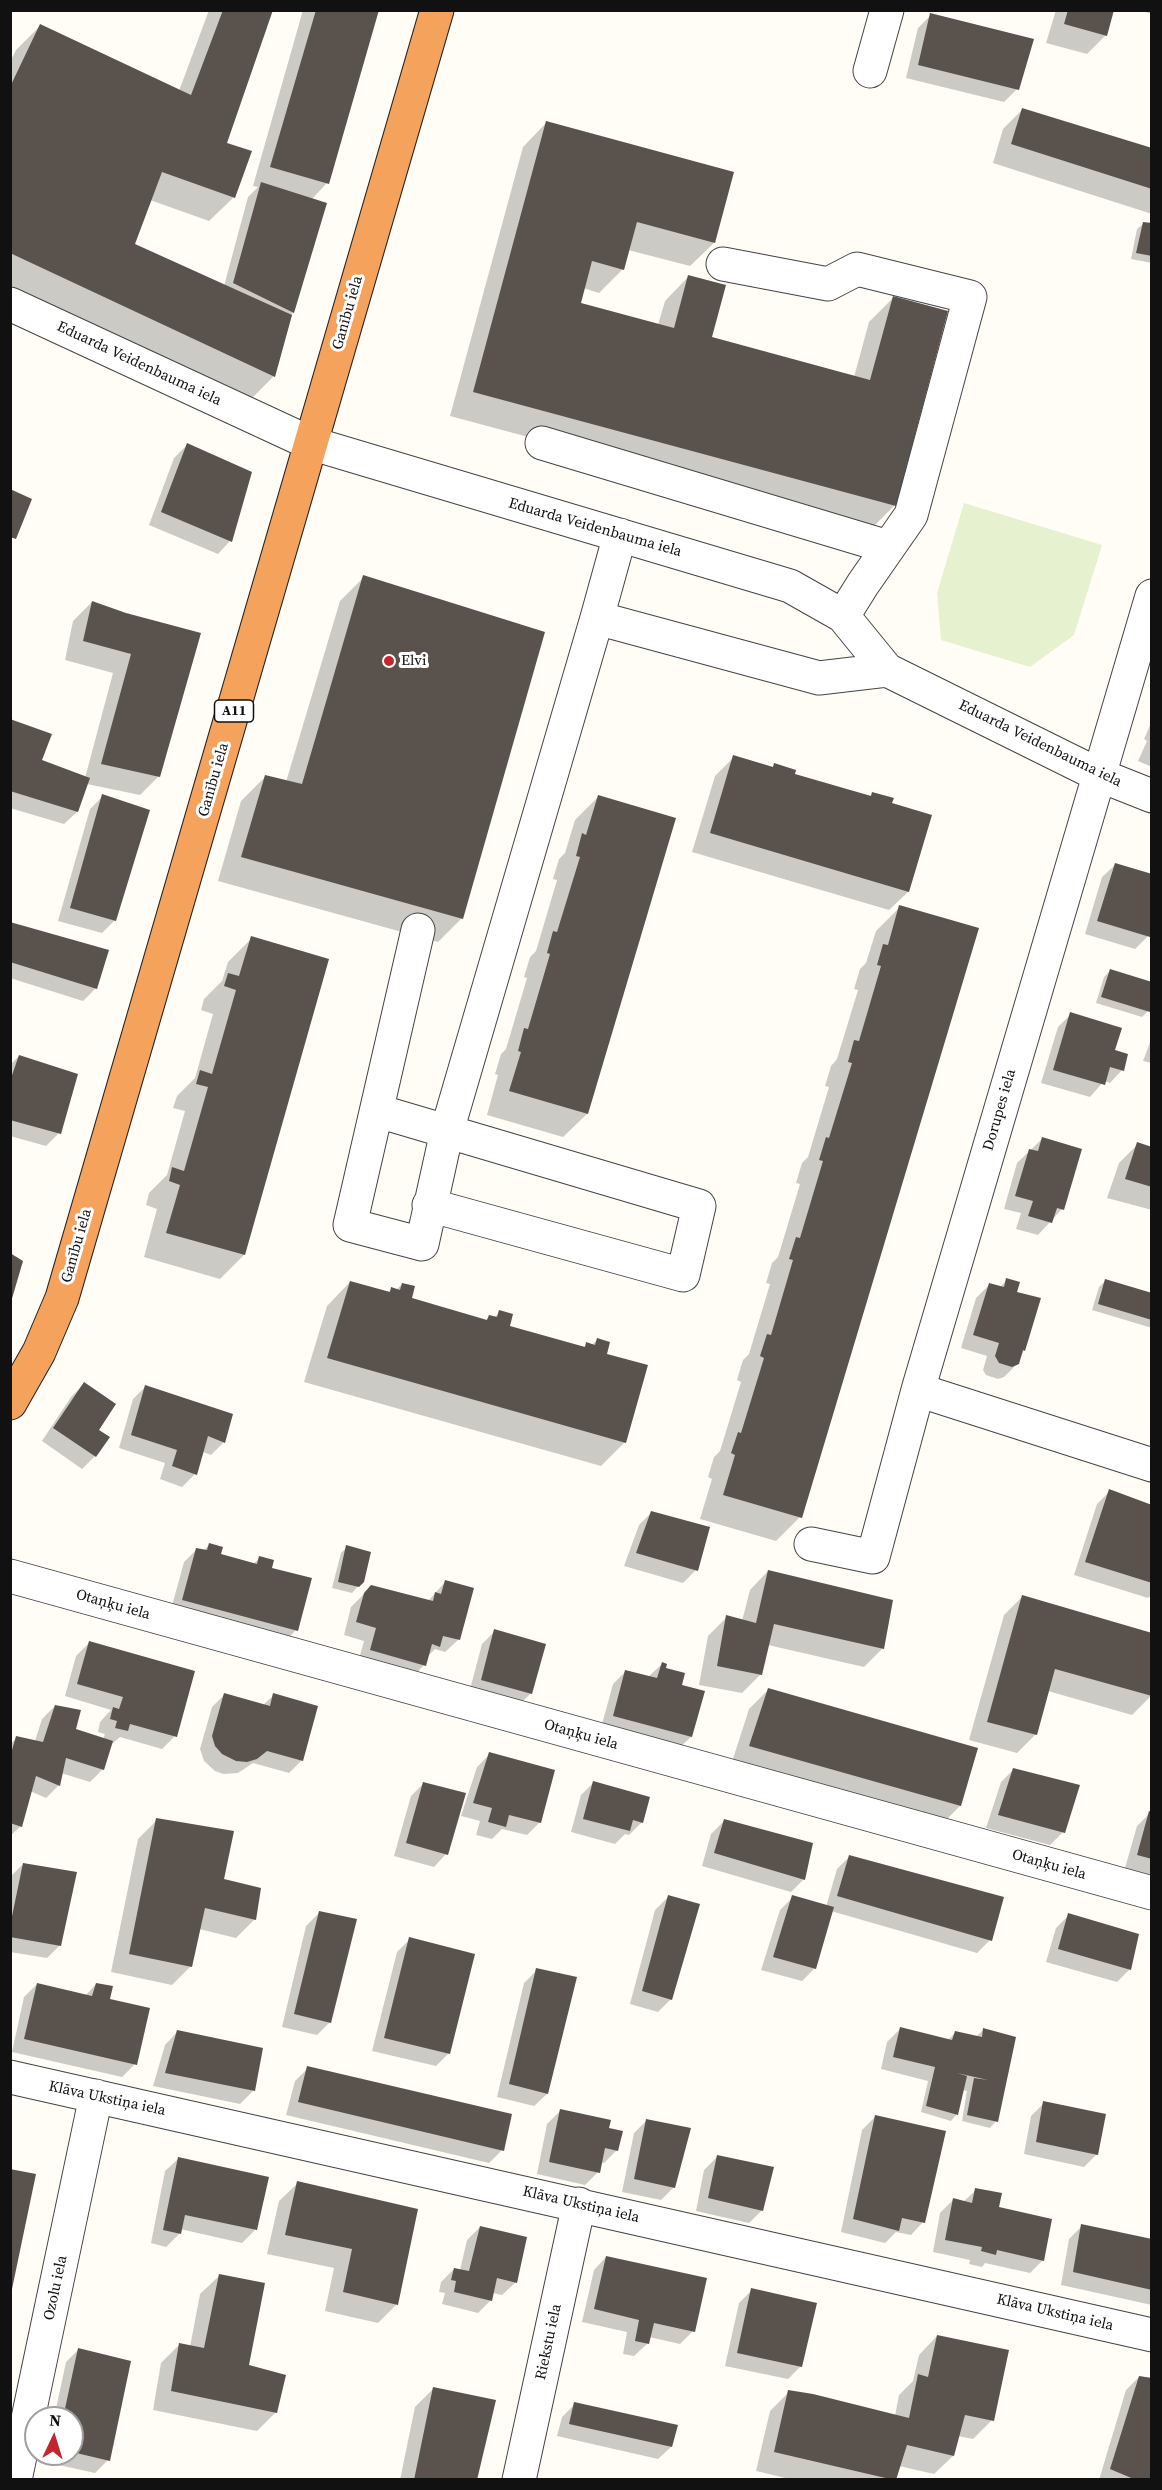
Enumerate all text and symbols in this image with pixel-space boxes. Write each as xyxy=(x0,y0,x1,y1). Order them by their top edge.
street label: Ganību iela xyxy=(329,274,367,352)
street label: Eduarda Veidenbauma iela xyxy=(54,318,224,410)
street label: Eduarda Veidenbauma iela xyxy=(506,495,684,561)
place label: Elvi xyxy=(401,652,426,670)
marker: Elvi xyxy=(382,654,396,668)
street label: Eduarda Veidenbauma iela xyxy=(955,697,1125,791)
road number: A11 xyxy=(214,700,254,722)
street label: Ganību iela xyxy=(195,741,233,819)
street label: Dorupes iela xyxy=(980,1067,1020,1153)
street label: Ganību iela xyxy=(58,1207,96,1285)
street label: Otaņķu iela xyxy=(74,1586,152,1624)
street label: Otaņķu iela xyxy=(542,1716,620,1754)
street label: Otaņķu iela xyxy=(1010,1846,1088,1884)
street label: Klāva Ukstiņa iela xyxy=(47,2078,167,2120)
street label: Klāva Ukstiņa iela xyxy=(521,2183,641,2227)
street label: Ozolu iela xyxy=(40,2254,72,2322)
street label: Klāva Ukstiņa iela xyxy=(995,2291,1115,2335)
street label: Riekstu iela xyxy=(532,2302,566,2382)
north arrow xyxy=(24,2406,84,2466)
text: N xyxy=(49,2409,62,2431)

